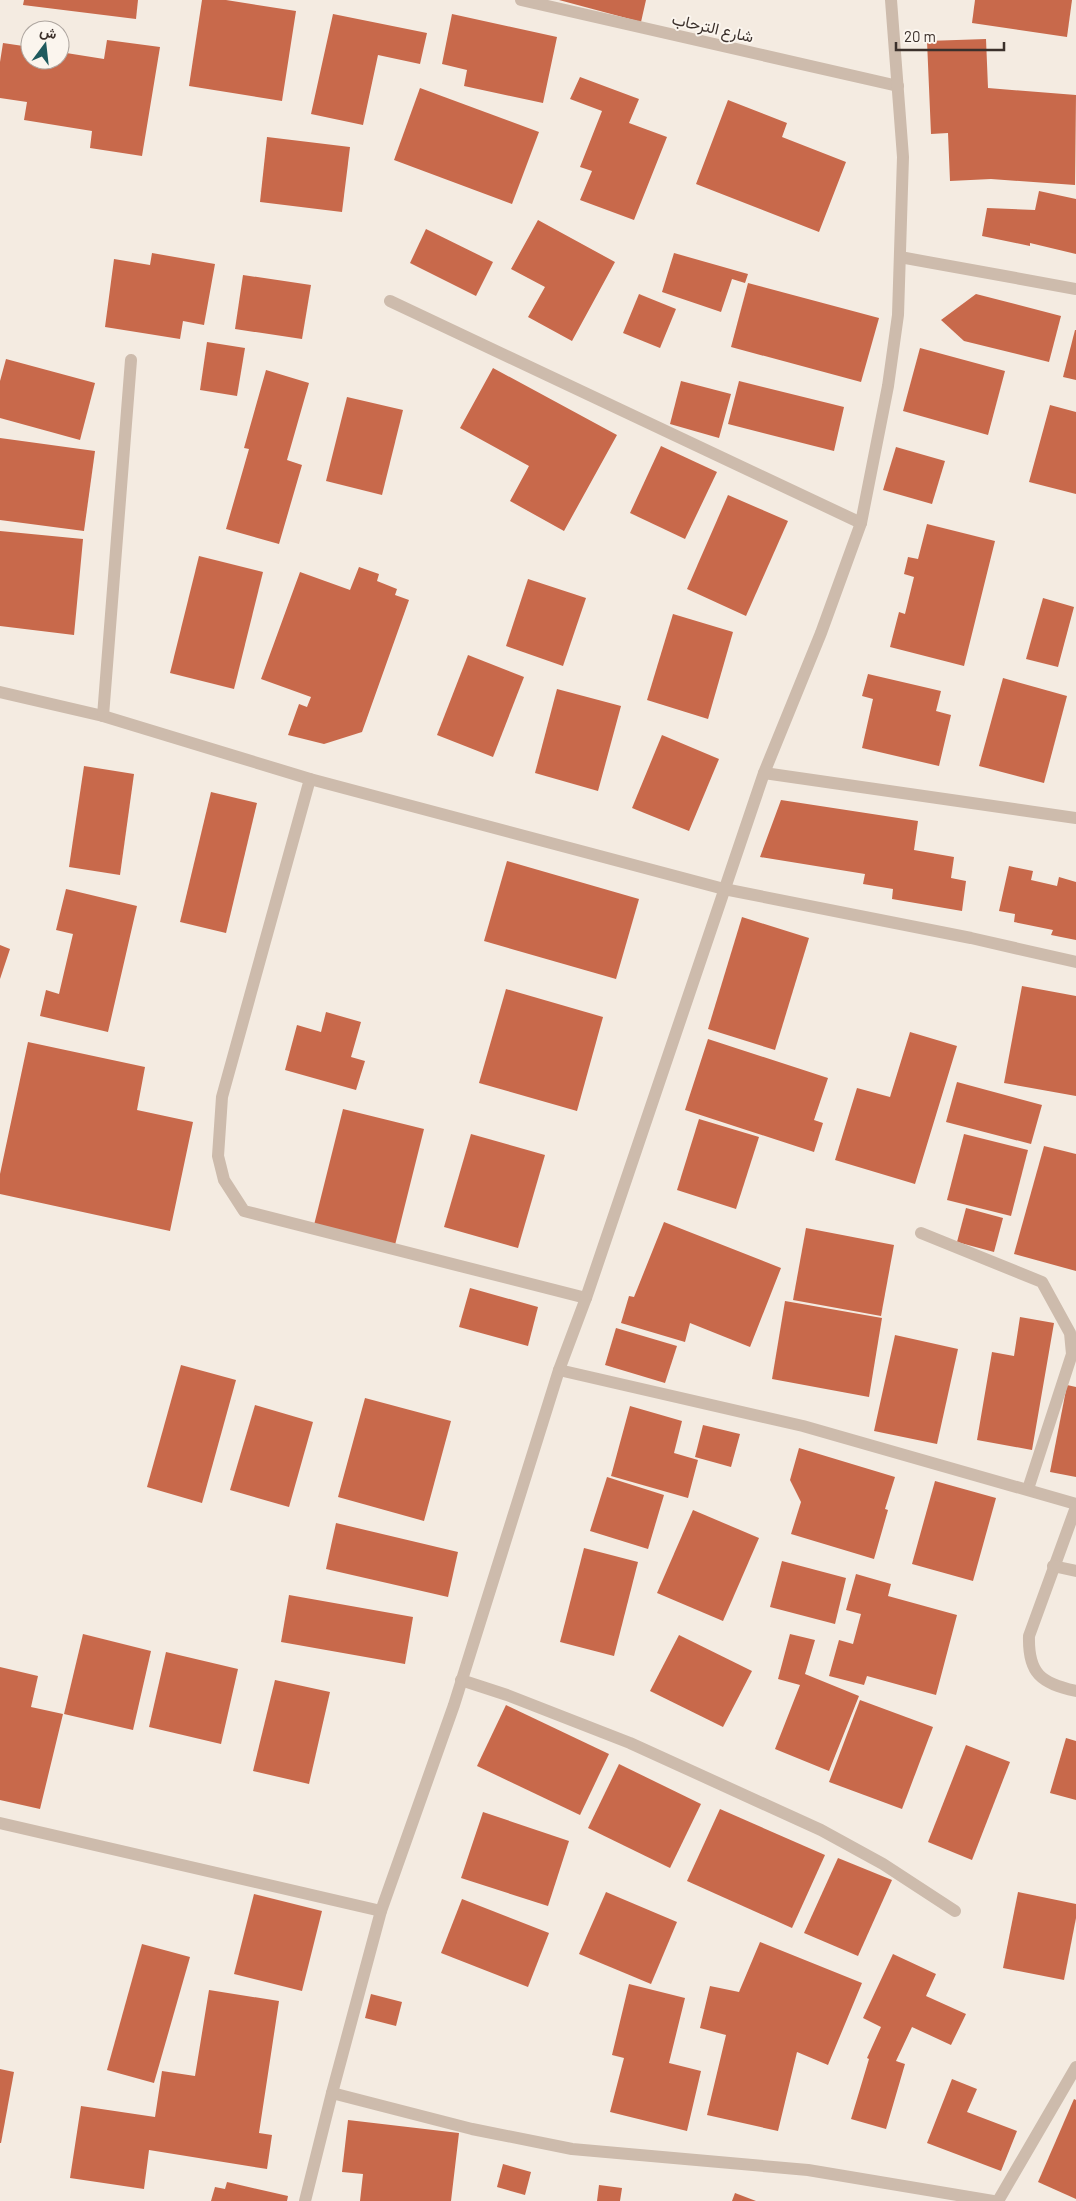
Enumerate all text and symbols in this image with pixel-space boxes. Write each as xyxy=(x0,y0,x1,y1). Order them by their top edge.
street label: شارع الترحاب xyxy=(670,8,756,49)
north arrow xyxy=(20,20,70,70)
scale bar xyxy=(896,20,1004,52)
text: ش xyxy=(38,22,59,43)
text: 20 m xyxy=(904,27,936,45)

